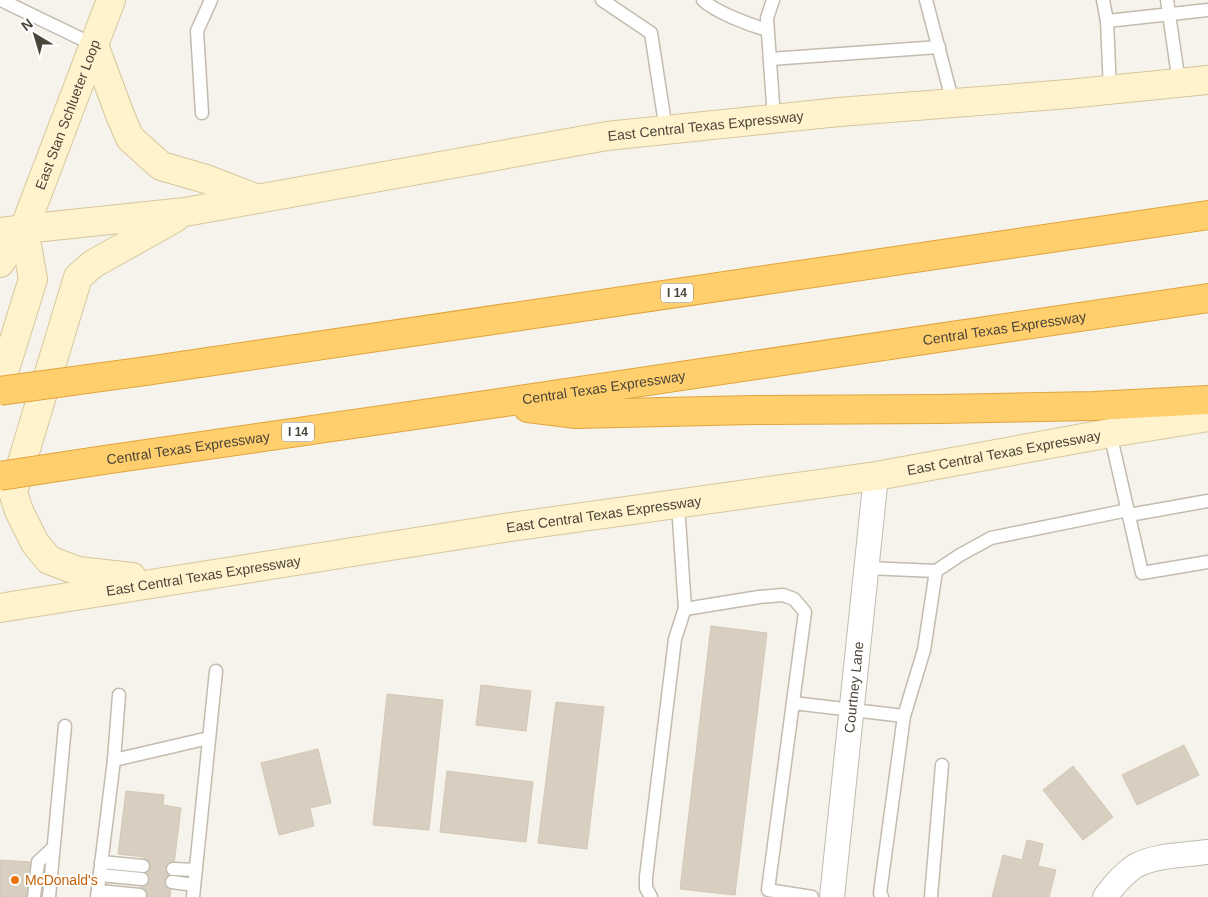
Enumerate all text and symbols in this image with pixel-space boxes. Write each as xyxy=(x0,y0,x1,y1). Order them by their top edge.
north arrow xyxy=(10,10,60,60)
text: N xyxy=(18,15,36,34)
street label: East Stan Schlueter Loop xyxy=(32,37,103,192)
street label: East Central Texas Expressway xyxy=(607,108,804,144)
road number: I 14 xyxy=(661,284,693,302)
street label: Central Texas Expressway xyxy=(922,308,1087,348)
street label: Central Texas Expressway xyxy=(521,367,686,407)
road number: I 14 xyxy=(282,422,314,442)
street label: East Central Texas Expressway xyxy=(906,427,1102,478)
street label: Central Texas Expressway xyxy=(105,428,271,468)
street label: East Central Texas Expressway xyxy=(505,493,702,536)
street label: East Central Texas Expressway xyxy=(105,552,302,599)
street label: Courtney Lane xyxy=(841,640,867,734)
place label: McDonald's xyxy=(25,872,98,888)
marker: McDonald's xyxy=(9,874,21,886)

